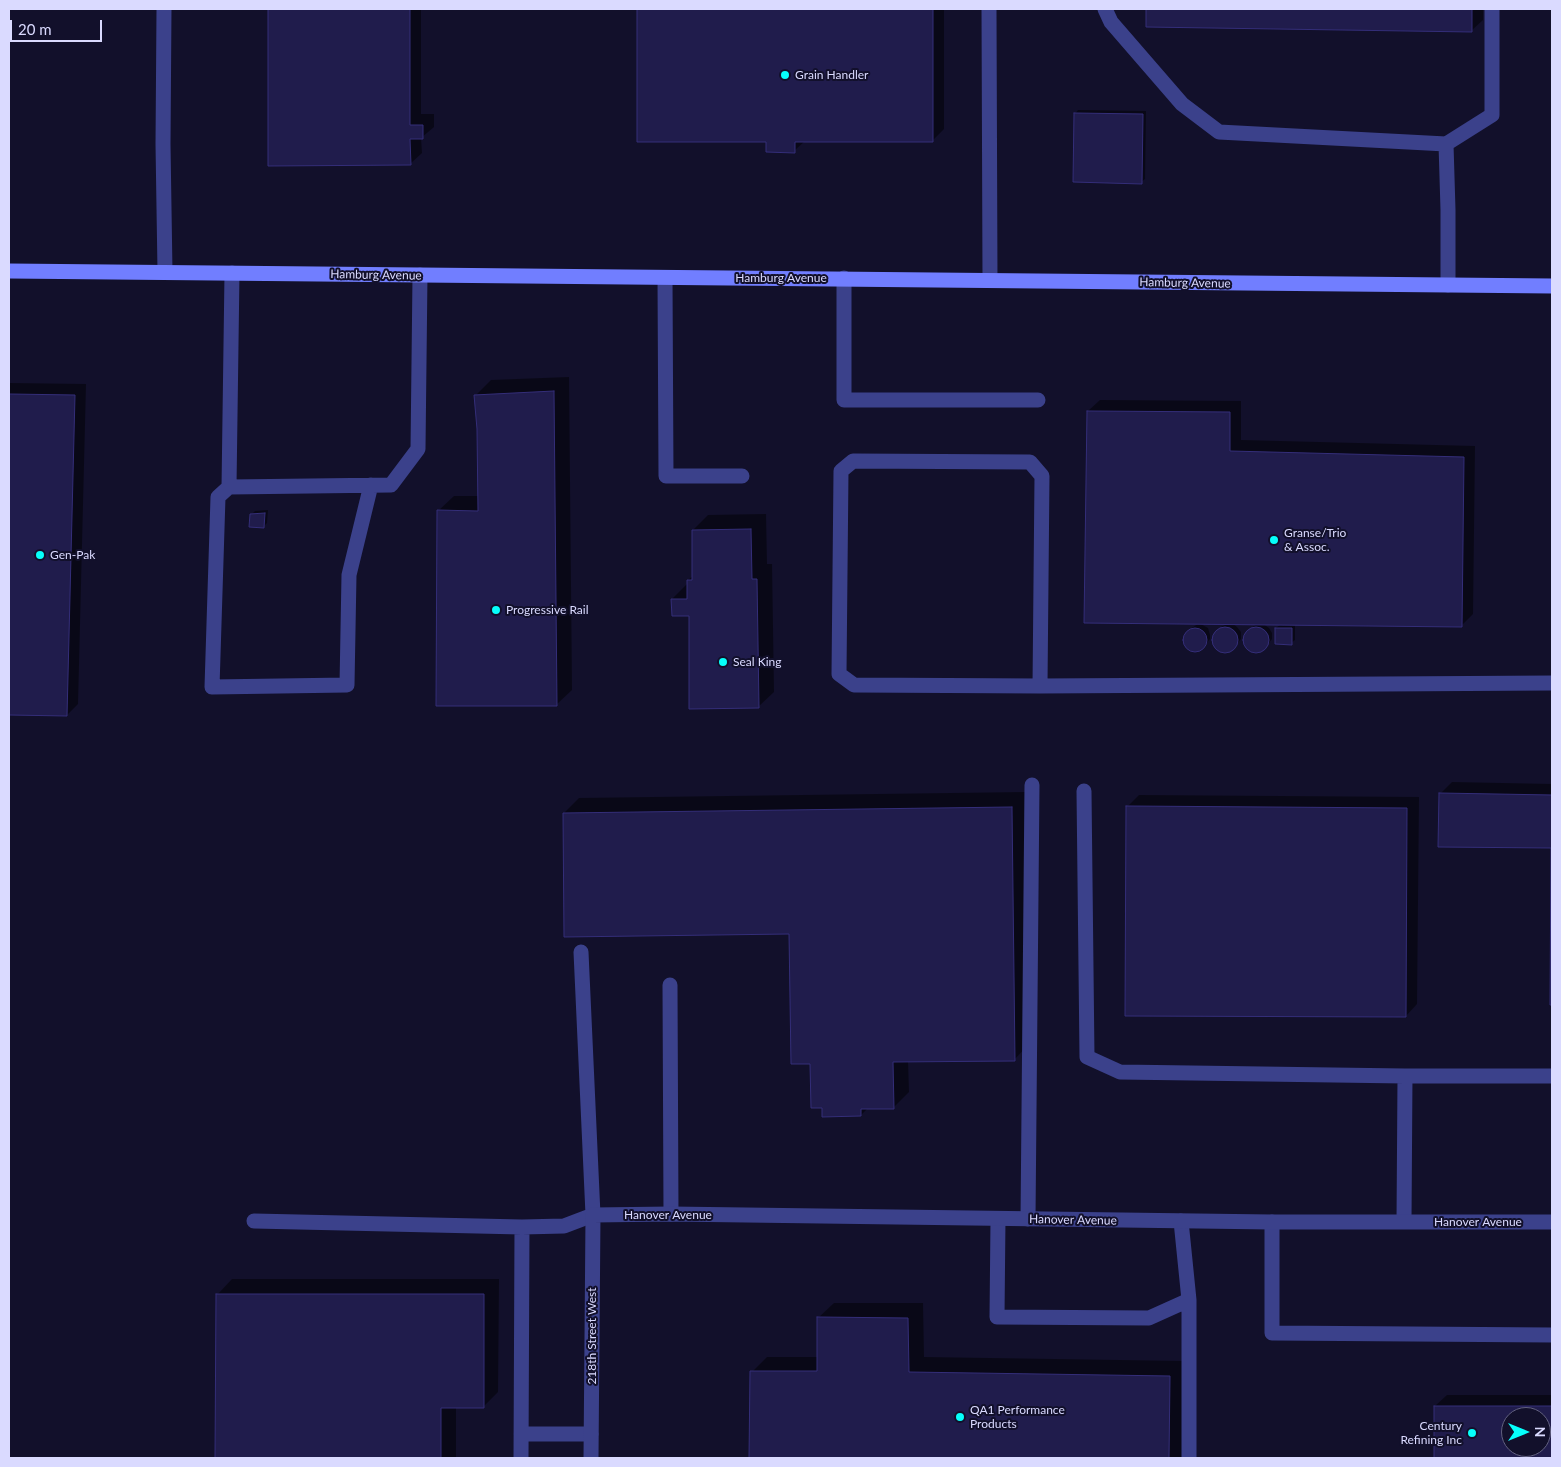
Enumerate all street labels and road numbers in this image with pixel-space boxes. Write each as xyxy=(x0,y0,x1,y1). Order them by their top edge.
street label: Hamburg Avenue xyxy=(330,267,422,283)
street label: Hamburg Avenue xyxy=(735,271,827,285)
street label: Hamburg Avenue xyxy=(1139,275,1231,291)
street label: Hanover Avenue xyxy=(624,1208,712,1222)
street label: Hanover Avenue xyxy=(1029,1212,1117,1228)
street label: Hanover Avenue xyxy=(1434,1215,1522,1229)
street label: 218th Street West xyxy=(585,1287,599,1385)

